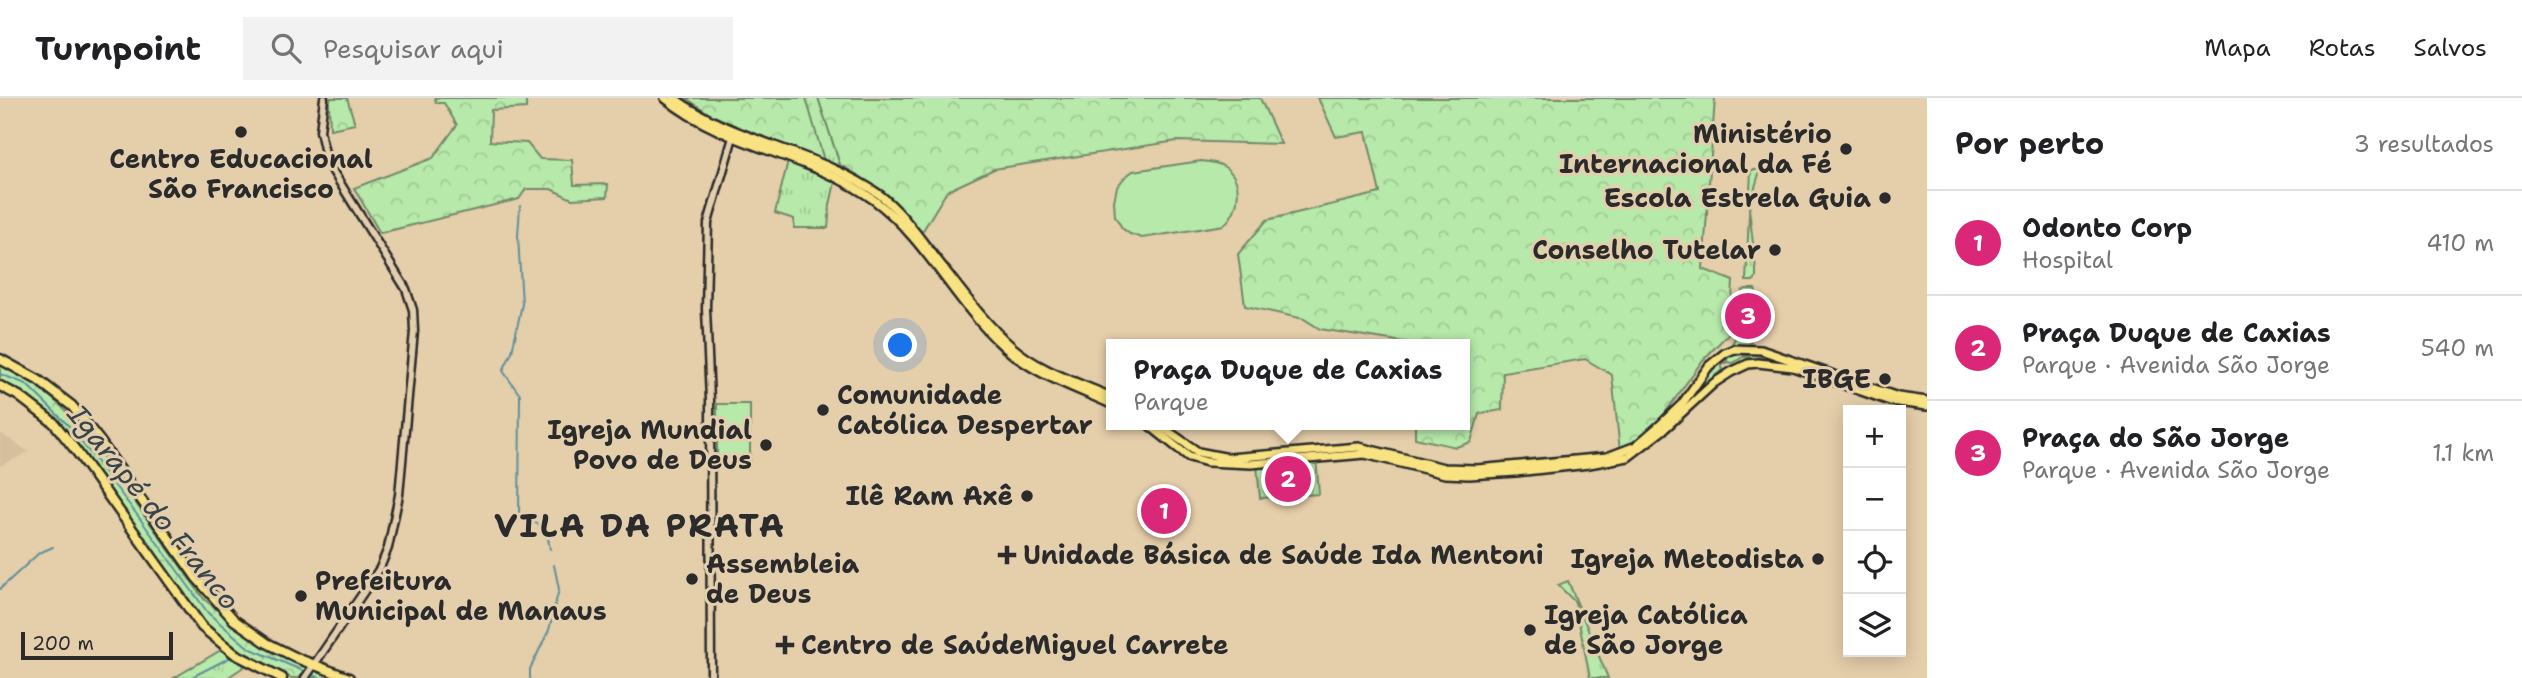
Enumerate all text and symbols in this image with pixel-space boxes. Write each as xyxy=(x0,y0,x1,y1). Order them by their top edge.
search box xyxy=(243,17,733,80)
text: Turnpoint xyxy=(35,26,201,71)
icon: search xyxy=(267,29,305,67)
text: Pesquisar aqui xyxy=(323,31,504,66)
text: Mapa xyxy=(2204,32,2271,64)
text: Rotas xyxy=(2309,32,2376,64)
text: Salvos xyxy=(2414,32,2487,64)
place label: Ministério Internacional da Fé xyxy=(1559,116,1832,181)
text: Por perto xyxy=(1955,123,2104,164)
marker: Centro Educacional São Francisco xyxy=(233,124,249,140)
text: 3 resultados xyxy=(2354,129,2494,159)
place label: Centro Educacional São Francisco xyxy=(109,141,373,206)
marker: Ministério Internacional da Fé xyxy=(1838,141,1854,157)
place label: Escola Estrela Guia xyxy=(1604,180,1871,215)
marker: Escola Estrela Guia xyxy=(1877,190,1893,206)
text: Odonto Corp xyxy=(2022,210,2192,245)
text: 1 xyxy=(1973,228,1983,258)
text: 410 m xyxy=(2426,228,2494,258)
place label: Conselho Tutelar xyxy=(1532,232,1761,267)
marker: Conselho Tutelar xyxy=(1767,242,1783,258)
text: Hospital xyxy=(2022,245,2113,275)
pin: 3 xyxy=(1725,290,1771,342)
text: Praça Duque de Caxias xyxy=(2022,315,2331,350)
your location xyxy=(883,328,917,362)
text: 2 xyxy=(1970,333,1986,363)
text: 540 m xyxy=(2421,333,2494,363)
popup xyxy=(1106,339,1470,430)
text: Parque · Avenida São Jorge xyxy=(2022,350,2330,380)
text: Praça Duque de Caxias xyxy=(1134,352,1442,387)
place label: IBGE xyxy=(1802,361,1871,396)
marker: IBGE xyxy=(1877,371,1893,387)
place label: Comunidade Católica Despertar xyxy=(837,377,1093,442)
text: Parque xyxy=(1134,387,1209,417)
water label: Igarapé do Franco xyxy=(59,395,249,618)
marker: Comunidade Católica Despertar xyxy=(815,402,831,418)
map controls xyxy=(1843,405,1906,657)
button: + xyxy=(1843,405,1906,468)
place label: Igreja Mundial Povo de Deus xyxy=(547,412,752,477)
text: Praça do São Jorge xyxy=(2022,420,2289,455)
marker: Igreja Mundial Povo de Deus xyxy=(758,437,774,453)
text: 3 xyxy=(1970,438,1986,468)
text: 1.1 km xyxy=(2432,438,2494,468)
pin: 2 xyxy=(1265,453,1311,505)
text: Parque · Avenida São Jorge xyxy=(2022,455,2330,485)
button: − xyxy=(1843,468,1906,531)
place label: Ilê Ram Axê xyxy=(846,478,1013,513)
pin: 1 xyxy=(1141,485,1187,537)
marker: Ilê Ram Axê xyxy=(1019,488,1035,504)
district label: VILA DA PRATA xyxy=(494,503,786,548)
button: locate xyxy=(1843,531,1906,594)
place label: Unidade Básica de Saúde Ida Mentoni xyxy=(1023,537,1544,572)
place label: Igreja Metodista xyxy=(1570,541,1804,576)
marker: Unidade Básica de Saúde Ida Mentoni xyxy=(997,545,1017,565)
place label: Assembleia de Deus xyxy=(706,546,860,611)
marker: Igreja Metodista xyxy=(1810,551,1826,567)
place label: Prefeitura Municipal de Manaus xyxy=(315,563,607,628)
marker: Assembleia de Deus xyxy=(684,571,700,587)
marker: Prefeitura Municipal de Manaus xyxy=(293,588,309,604)
button: layers xyxy=(1843,594,1906,657)
place label: Igreja Católica de São Jorge xyxy=(1544,597,1748,662)
marker: Igreja Católica de São Jorge xyxy=(1522,622,1538,638)
place label: Centro de SaúdeMiguel Carrete xyxy=(801,627,1229,662)
scale bar xyxy=(21,629,173,661)
text: 200 m xyxy=(32,631,94,656)
marker: Centro de SaúdeMiguel Carrete xyxy=(775,635,795,655)

